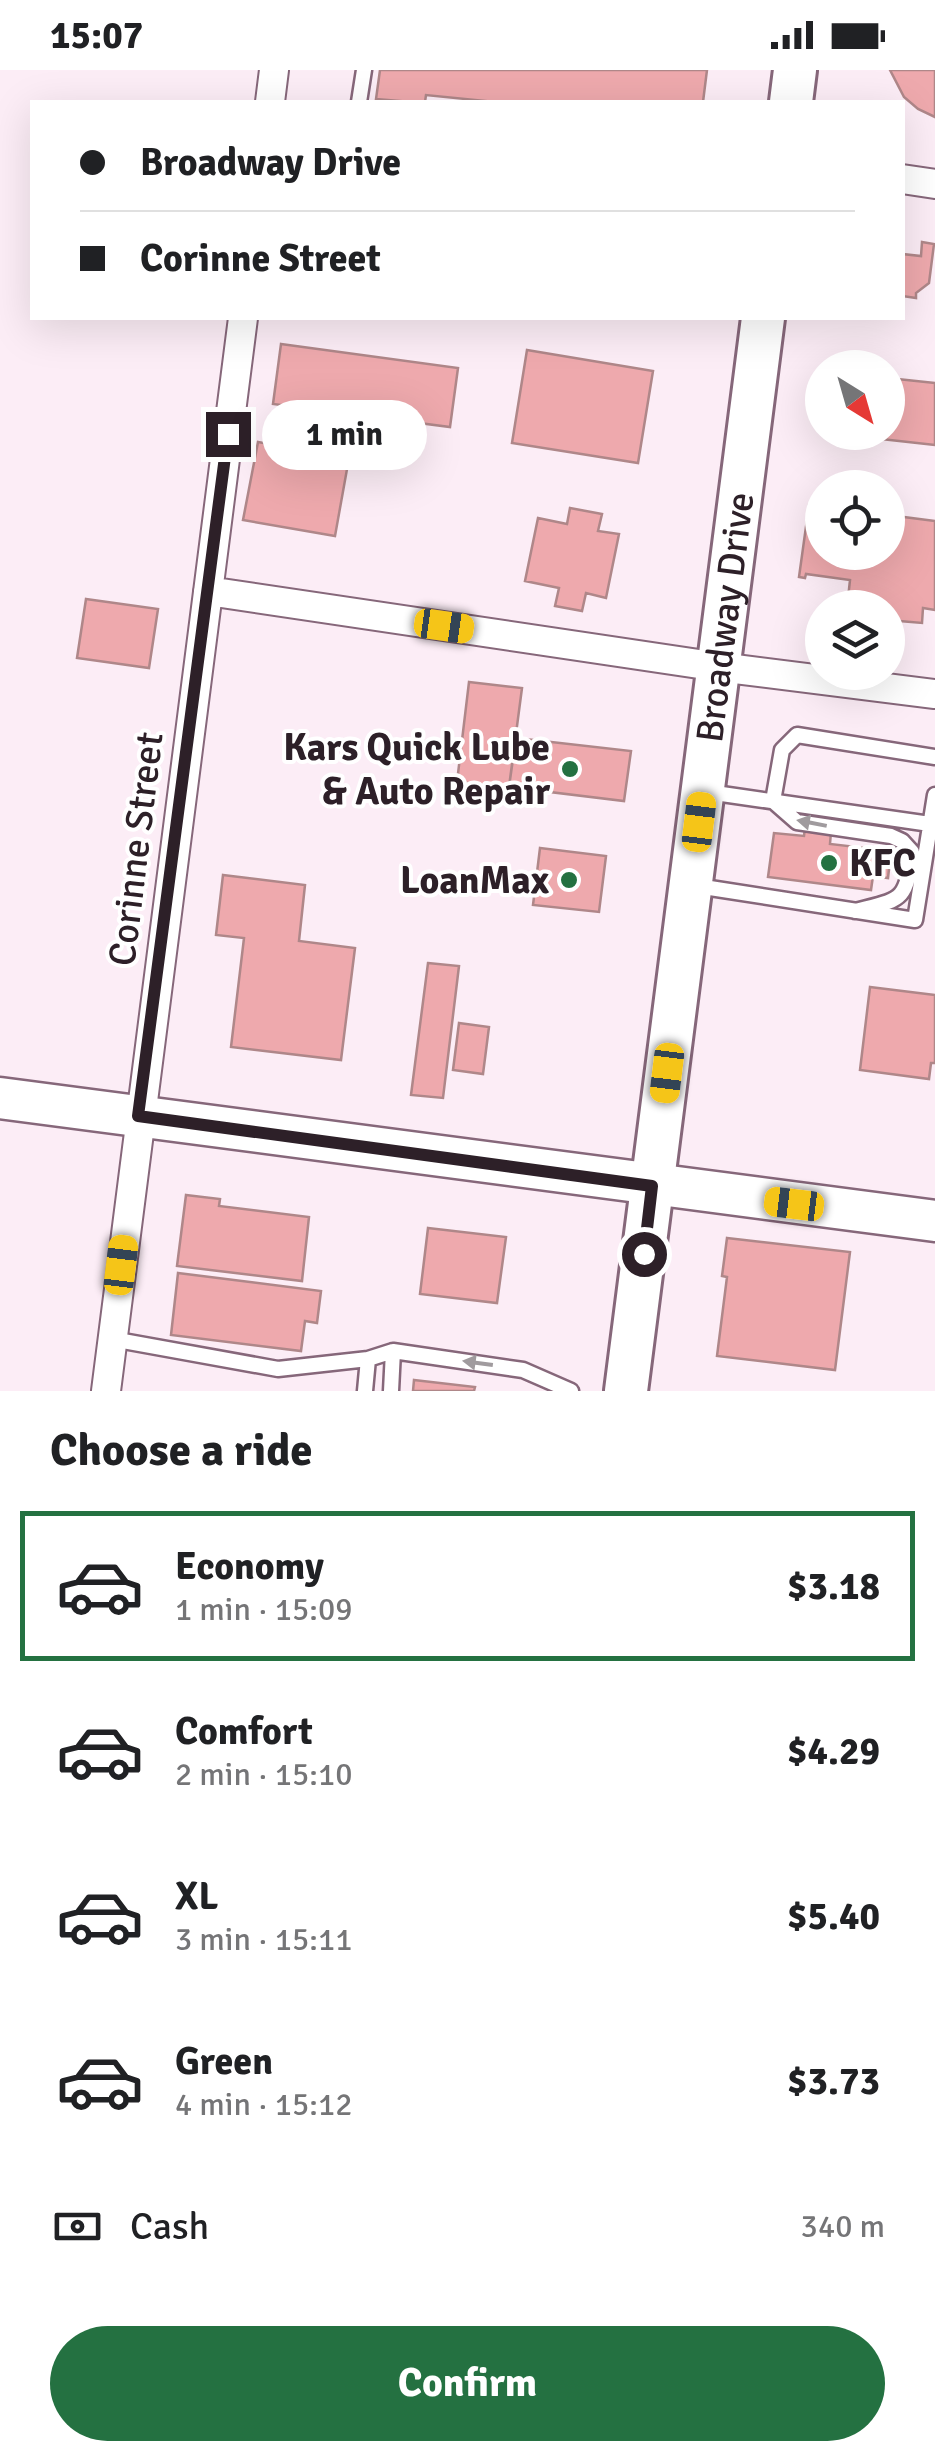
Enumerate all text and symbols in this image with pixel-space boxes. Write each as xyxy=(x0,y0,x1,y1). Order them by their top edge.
text: 15:07 xyxy=(50,12,143,59)
text: Broadway Drive xyxy=(140,139,401,186)
text: Corinne Street xyxy=(140,235,381,282)
north arrow xyxy=(805,350,905,450)
map controls xyxy=(805,350,905,690)
callout: 1 min xyxy=(263,399,428,469)
route end xyxy=(206,412,251,457)
text: 1 min xyxy=(306,415,383,454)
button: locate xyxy=(805,470,905,570)
street label: Broadway Drive xyxy=(686,489,764,745)
button: layers xyxy=(805,590,905,690)
car xyxy=(412,607,476,645)
place label: Kars Quick Lube & Auto Repair xyxy=(283,724,551,815)
street label: Corinne Street xyxy=(98,729,174,969)
marker: Kars Quick Lube & Auto Repair xyxy=(559,758,581,780)
car xyxy=(680,790,718,854)
one-way arrow xyxy=(796,815,827,831)
place label: KFC xyxy=(849,840,916,887)
marker: KFC xyxy=(818,852,840,874)
place label: LoanMax xyxy=(400,857,550,904)
marker: LoanMax xyxy=(558,869,580,891)
car xyxy=(648,1041,686,1105)
car xyxy=(762,1185,826,1223)
route start xyxy=(622,1232,667,1277)
car xyxy=(102,1233,140,1297)
one-way arrow xyxy=(462,1355,494,1371)
text: Choose a ride xyxy=(50,1423,313,1478)
icon: car xyxy=(55,1541,145,1631)
text: Economy xyxy=(175,1543,324,1590)
text: $3.18 xyxy=(787,1563,880,1610)
text: 1 min · 15:09 xyxy=(175,1590,353,1629)
icon: car xyxy=(55,1706,145,1796)
text: Comfort xyxy=(175,1708,313,1755)
text: $4.29 xyxy=(787,1728,880,1775)
text: 2 min · 15:10 xyxy=(175,1755,353,1794)
icon: car xyxy=(55,1871,145,1961)
text: XL xyxy=(175,1873,218,1920)
text: $5.40 xyxy=(787,1893,880,1940)
text: 3 min · 15:11 xyxy=(175,1920,353,1959)
icon: car xyxy=(55,2036,145,2126)
text: Green xyxy=(175,2038,273,2085)
text: $3.73 xyxy=(787,2058,880,2105)
text: 4 min · 15:12 xyxy=(175,2085,353,2124)
icon: cash xyxy=(50,2199,105,2254)
text: Cash xyxy=(130,2203,209,2250)
text: 340 m xyxy=(801,2207,885,2246)
button: Confirm xyxy=(50,2326,885,2441)

